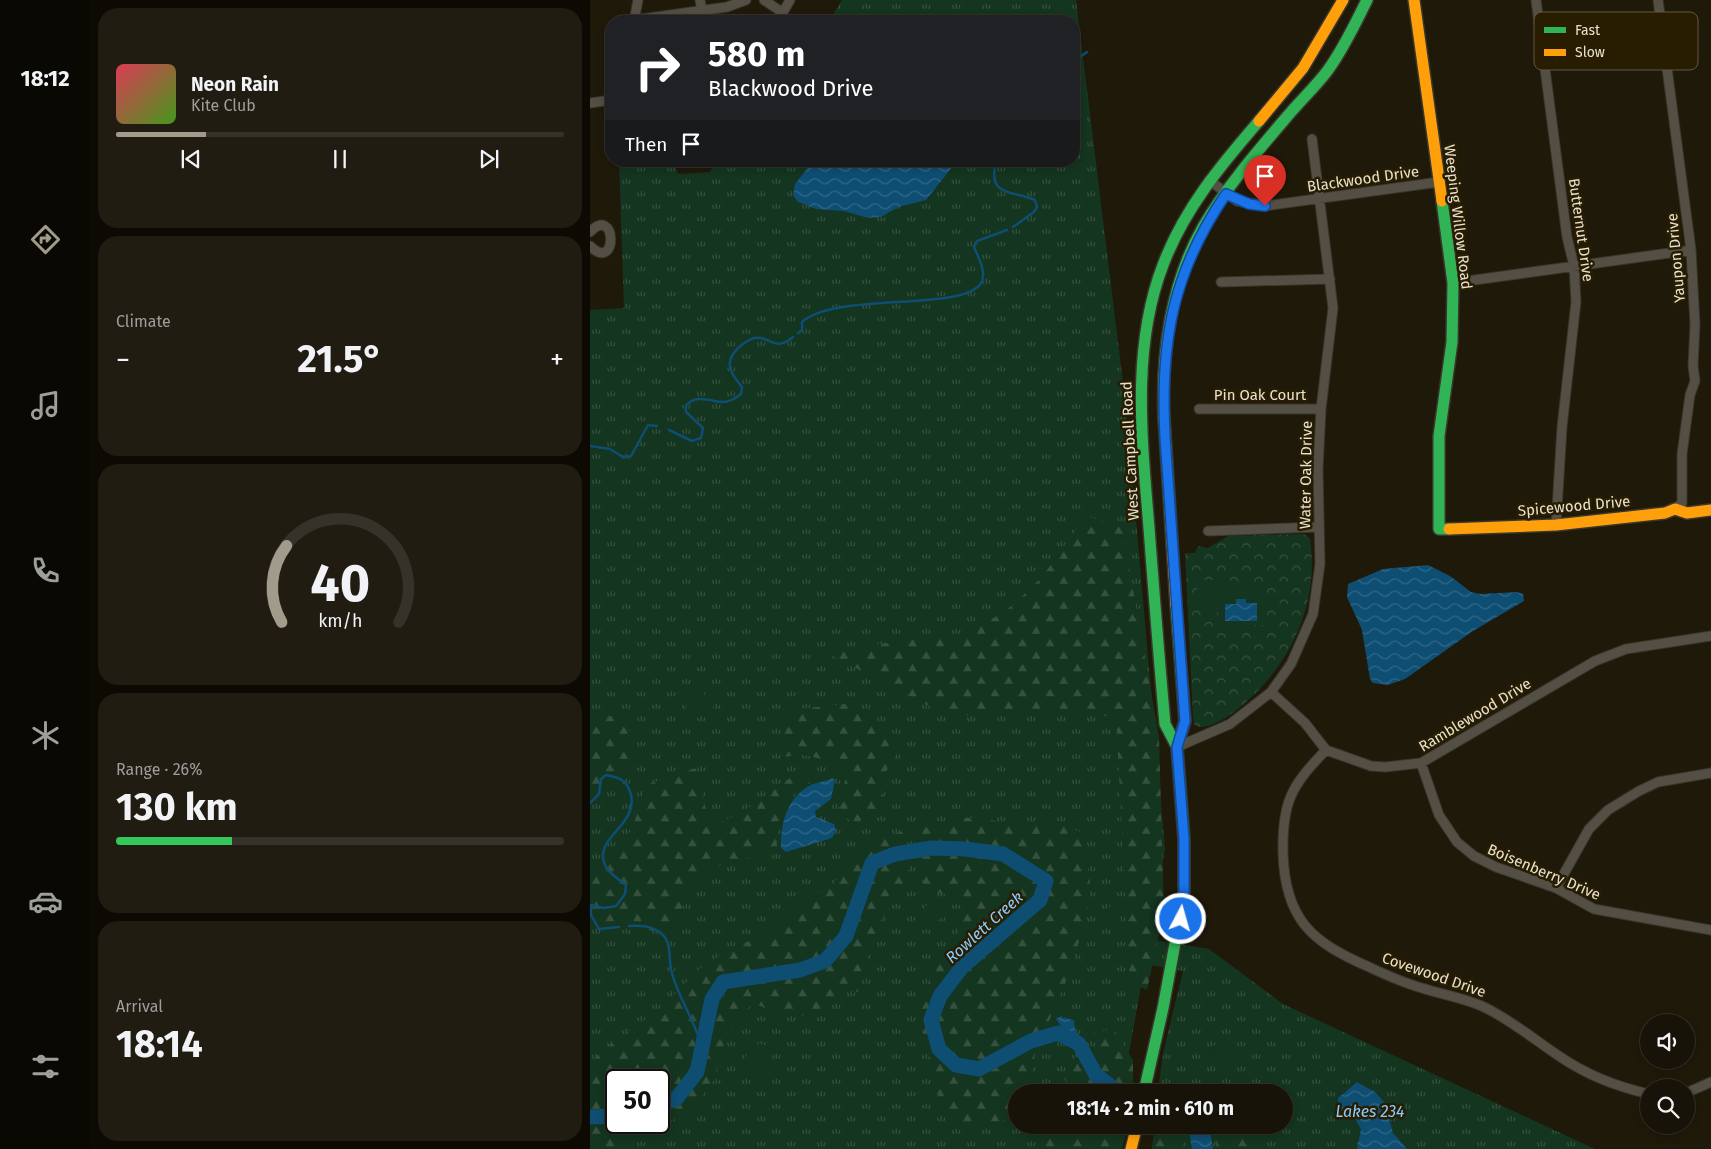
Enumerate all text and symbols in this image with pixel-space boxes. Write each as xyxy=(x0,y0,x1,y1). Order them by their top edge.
legend xyxy=(1534,12,1698,70)
text: Fast xyxy=(1575,22,1601,39)
text: 580 m xyxy=(708,33,805,75)
icon: right xyxy=(625,35,690,100)
text: Slow xyxy=(1575,44,1605,61)
text: 18:12 xyxy=(20,65,70,92)
text: Neon Rain xyxy=(191,73,279,96)
text: Blackwood Drive xyxy=(708,75,874,102)
text: Kite Club xyxy=(191,96,256,115)
icon: arrive xyxy=(677,130,705,158)
text: Then xyxy=(625,133,667,156)
street label: Weeping Willow Road xyxy=(1440,144,1476,290)
icon: previous xyxy=(177,145,205,173)
icon: pause xyxy=(326,145,354,173)
icon: next xyxy=(475,145,503,173)
pin xyxy=(1244,155,1286,206)
icon: arrive xyxy=(1251,162,1279,190)
street label: Blackwood Drive xyxy=(1306,162,1420,196)
street label: Butternut Drive xyxy=(1565,177,1597,283)
street label: Yaupon Drive xyxy=(1663,213,1689,303)
icon: directions xyxy=(28,222,63,257)
text: Climate xyxy=(116,312,171,331)
text: 21.5° xyxy=(297,336,383,382)
text: − xyxy=(116,343,130,376)
text: + xyxy=(550,343,564,376)
street label: West Campbell Road xyxy=(1117,381,1143,521)
street label: Pin Oak Court xyxy=(1214,386,1307,404)
icon: music xyxy=(28,388,63,423)
street label: Water Oak Drive xyxy=(1296,421,1316,529)
street label: Spicewood Drive xyxy=(1517,492,1631,520)
text: 40 xyxy=(310,552,370,615)
icon: phone xyxy=(28,553,63,588)
text: km/h xyxy=(318,610,362,632)
street label: Ramblewood Drive xyxy=(1416,674,1534,756)
icon: climate xyxy=(28,718,63,753)
text: Range · 26% xyxy=(116,760,202,779)
text: 130 km xyxy=(116,784,238,830)
street label: Boisenberry Drive xyxy=(1485,840,1603,904)
icon: car xyxy=(28,884,63,919)
water label: Rowlett Creek xyxy=(942,887,1027,967)
position arrow xyxy=(1154,892,1206,944)
street label: Covewood Drive xyxy=(1380,949,1488,1001)
text: Arrival xyxy=(116,997,163,1016)
map controls xyxy=(1640,1014,1695,1134)
button: sound xyxy=(1640,1014,1695,1069)
text: 18:14 xyxy=(116,1021,203,1067)
icon: filters xyxy=(28,1049,63,1084)
speed limit sign: 50 xyxy=(605,1069,670,1134)
button: search xyxy=(1640,1079,1695,1134)
text: 18:14 · 2 min · 610 m xyxy=(1067,1097,1234,1120)
water label: Lakes 234 xyxy=(1335,1102,1405,1121)

